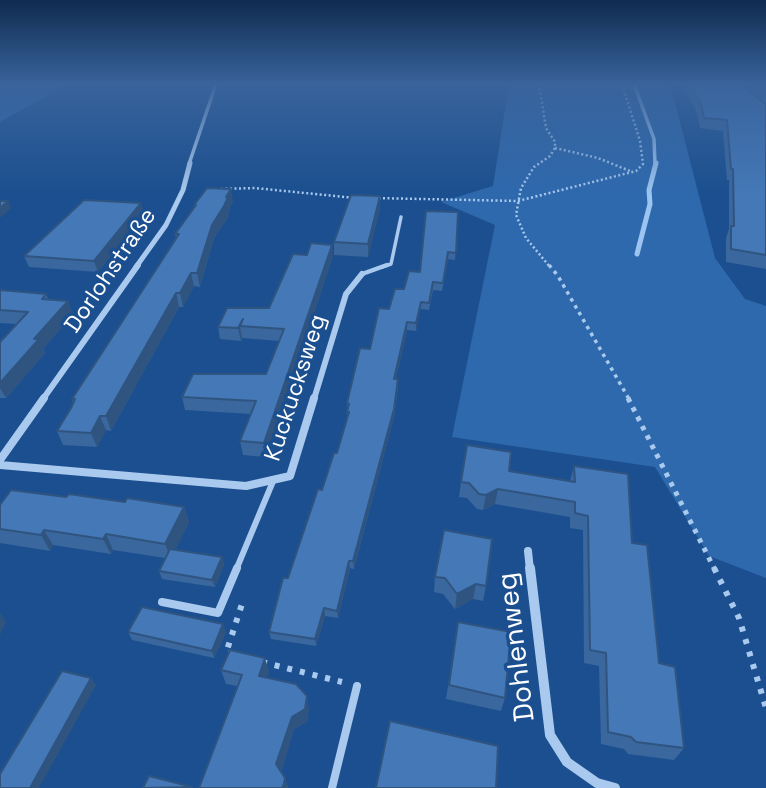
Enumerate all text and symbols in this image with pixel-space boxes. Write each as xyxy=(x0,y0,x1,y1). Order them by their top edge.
street label: Dorlohstraße xyxy=(59,204,163,338)
street label: Kuckucksweg xyxy=(259,311,333,465)
street label: Dohlenweg xyxy=(491,570,543,724)

